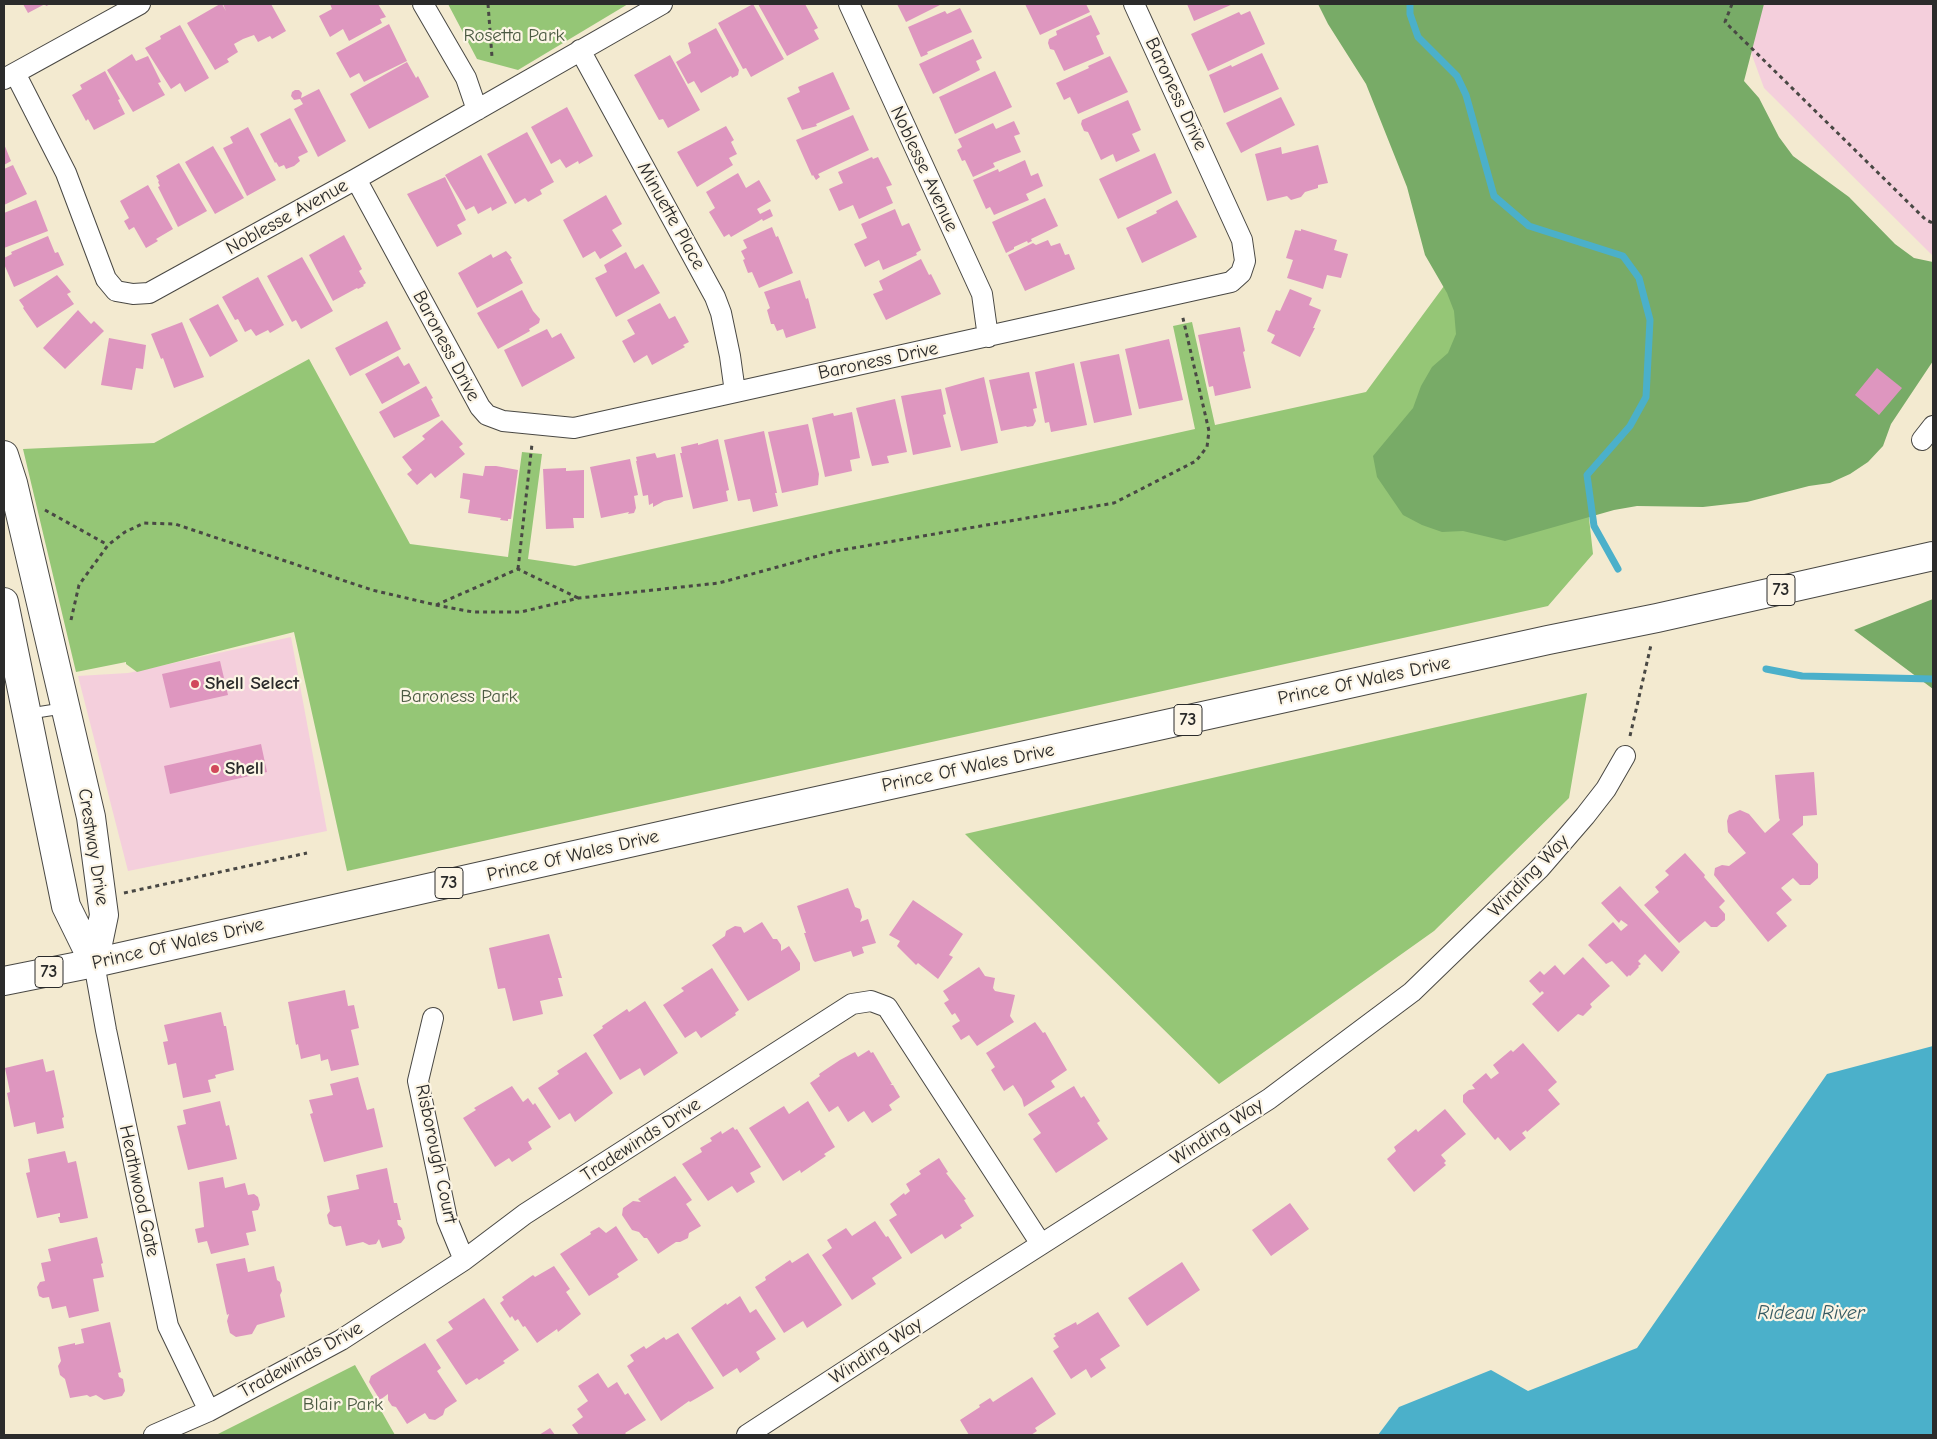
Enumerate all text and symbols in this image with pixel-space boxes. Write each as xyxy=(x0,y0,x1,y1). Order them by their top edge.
park label: Rosetta Park xyxy=(463,25,565,47)
street label: Baroness Drive xyxy=(1140,34,1212,154)
street label: Noblesse Avenue xyxy=(885,103,963,235)
street label: Minuette Place xyxy=(632,158,710,274)
street label: Noblesse Avenue xyxy=(222,174,352,260)
street label: Baroness Drive xyxy=(407,287,485,405)
street label: Baroness Drive xyxy=(816,337,940,385)
road number: 73 xyxy=(1767,574,1795,606)
street label: Prince Of Wales Drive xyxy=(1276,652,1452,710)
place label: Shell Select xyxy=(205,673,299,695)
marker: Shell Select xyxy=(189,678,201,690)
park label: Baroness Park xyxy=(400,686,518,708)
road number: 73 xyxy=(1174,704,1202,736)
street label: Prince Of Wales Drive xyxy=(880,739,1056,797)
place label: Shell xyxy=(225,758,264,780)
marker: Shell xyxy=(209,763,221,775)
street label: Crestway Drive xyxy=(72,787,114,907)
street label: Prince Of Wales Drive xyxy=(485,825,661,887)
street label: Winding Way xyxy=(1484,830,1574,922)
road number: 73 xyxy=(435,868,463,898)
street label: Prince Of Wales Drive xyxy=(90,913,266,975)
road number: 73 xyxy=(35,956,63,988)
street label: Risborough Court xyxy=(410,1082,462,1226)
street label: Tradewinds Drive xyxy=(577,1093,705,1187)
street label: Winding Way xyxy=(1166,1094,1268,1170)
street label: Heathwood Gate xyxy=(114,1123,164,1259)
water label: Rideau River xyxy=(1757,1301,1865,1325)
street label: Winding Way xyxy=(825,1313,927,1389)
street label: Tradewinds Drive xyxy=(235,1317,367,1403)
park label: Blair Park xyxy=(303,1394,383,1416)

